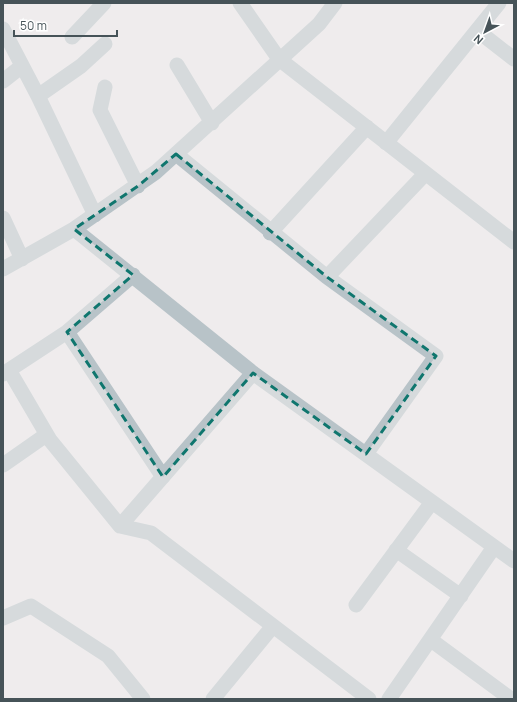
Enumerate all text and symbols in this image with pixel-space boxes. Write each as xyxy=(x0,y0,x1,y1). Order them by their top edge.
scale bar xyxy=(14,12,117,38)
north arrow xyxy=(465,12,505,52)
text: 50 m xyxy=(20,17,47,34)
text: N xyxy=(470,32,486,48)

